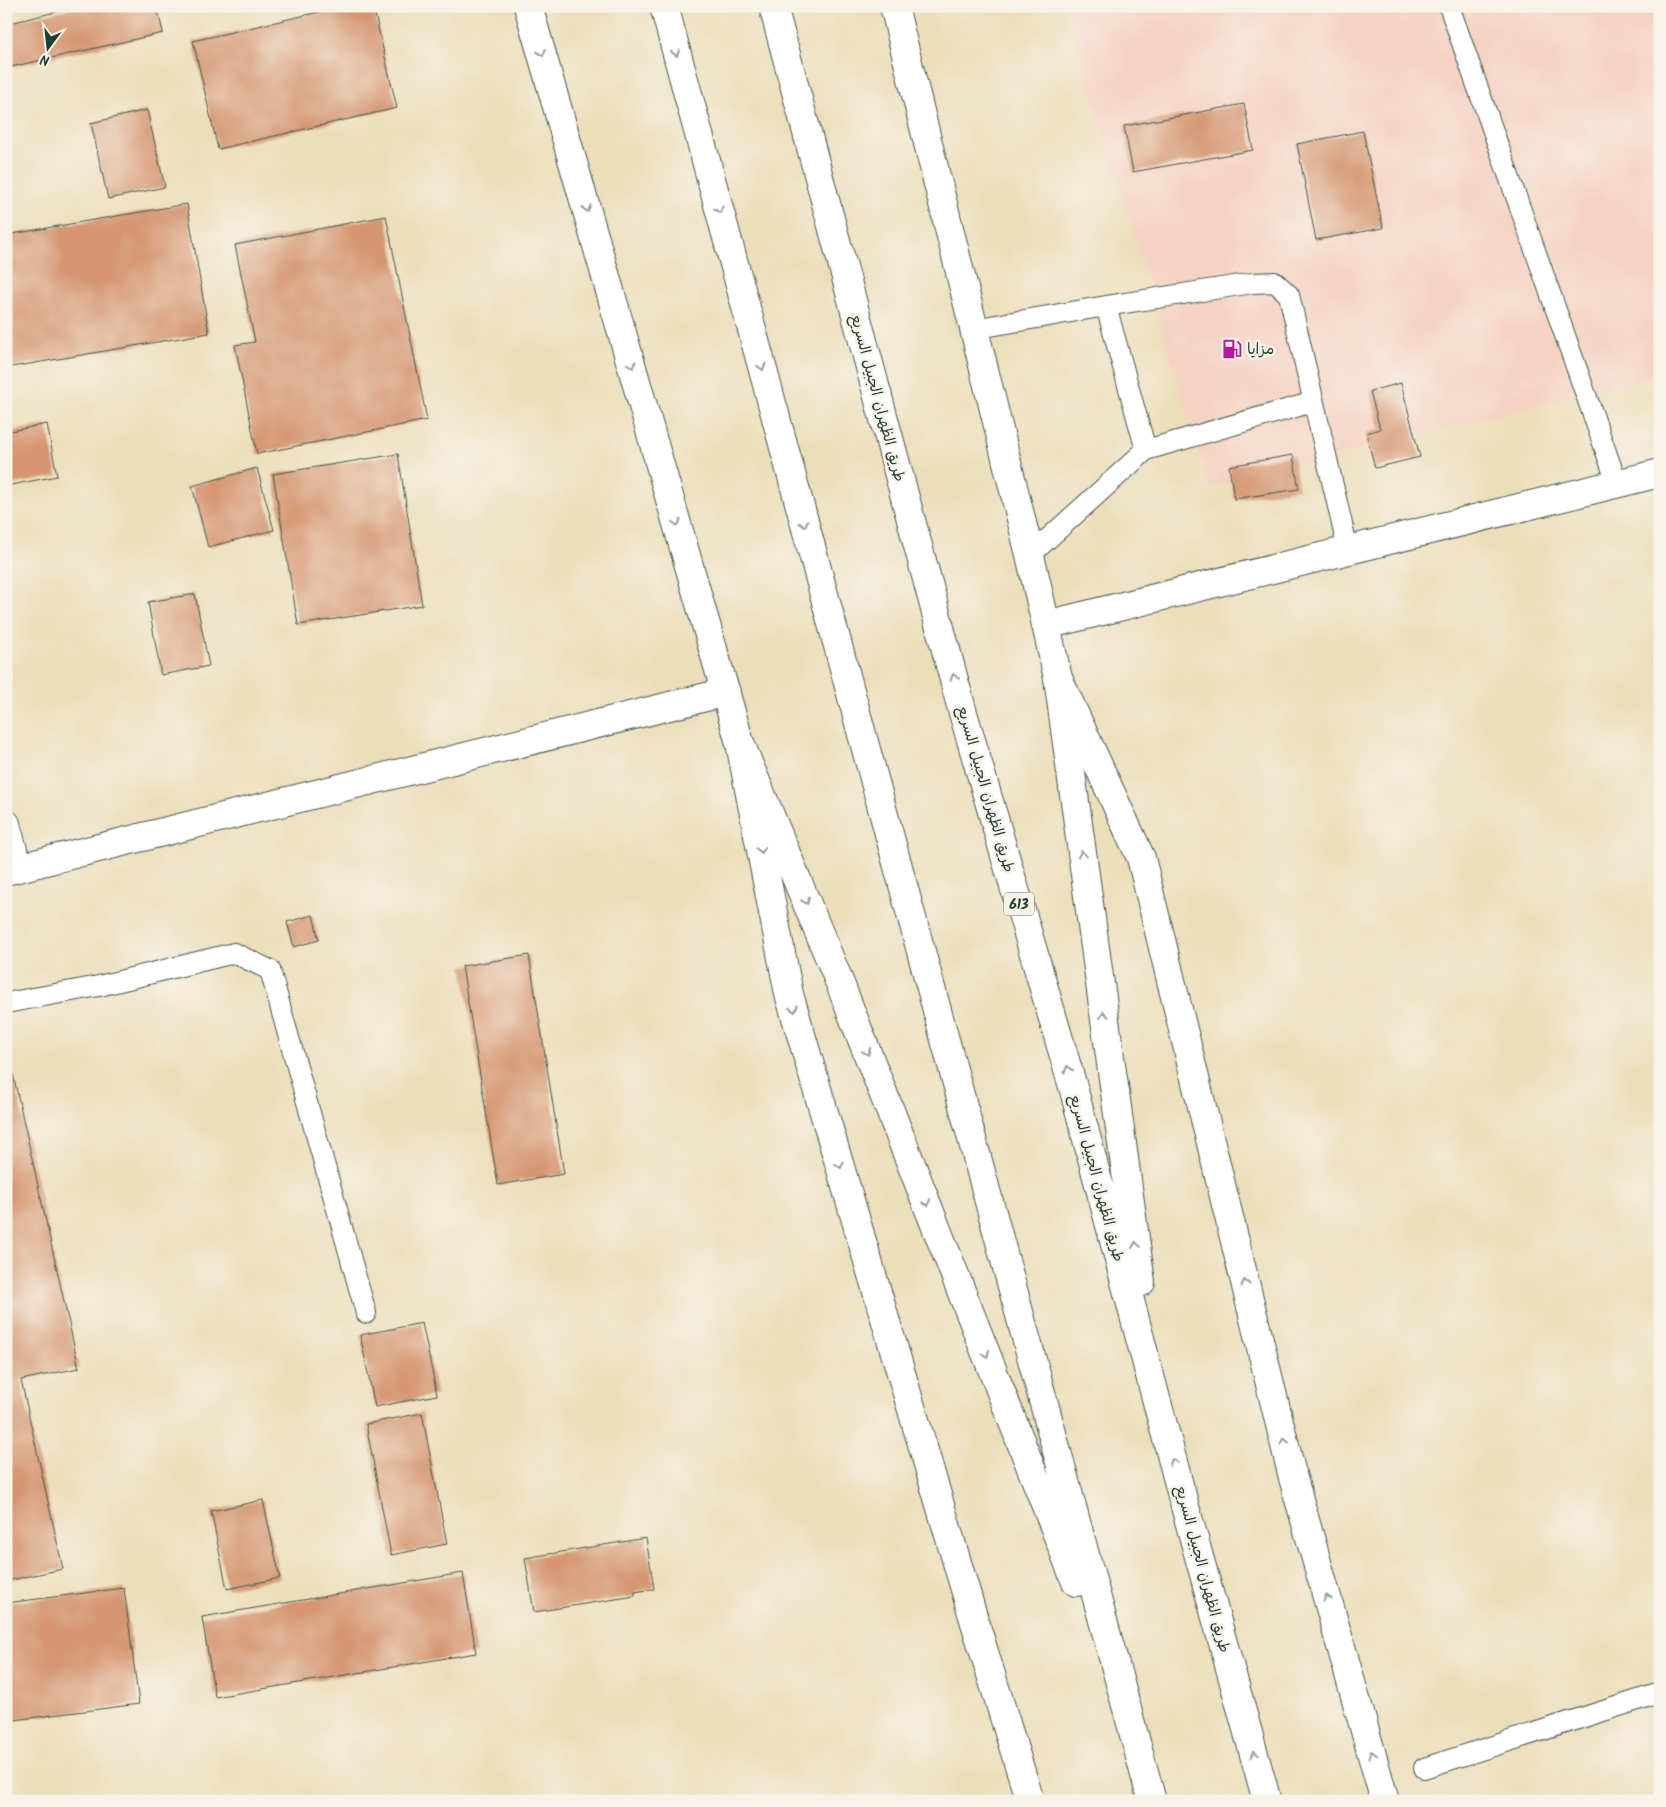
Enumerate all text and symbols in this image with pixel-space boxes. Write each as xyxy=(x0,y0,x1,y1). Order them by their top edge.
north arrow xyxy=(22,22,72,72)
text: N xyxy=(38,48,52,71)
one-way arrow xyxy=(536,48,546,57)
one-way arrow xyxy=(671,49,681,57)
one-way arrow xyxy=(581,205,591,213)
one-way arrow xyxy=(713,206,724,215)
street label: طريق الظهران الجبيل السريع xyxy=(843,312,911,485)
fuel station icon: مزايا xyxy=(1221,338,1243,360)
place label: مزايا xyxy=(1247,338,1274,362)
one-way arrow xyxy=(626,361,636,369)
one-way arrow xyxy=(756,362,766,370)
one-way arrow xyxy=(672,519,682,527)
one-way arrow xyxy=(799,519,809,527)
one-way arrow xyxy=(949,674,959,682)
street label: طريق الظهران الجبيل السريع xyxy=(950,703,1020,875)
one-way arrow xyxy=(755,846,766,854)
one-way arrow xyxy=(1077,850,1088,858)
road number: 613 xyxy=(1004,892,1034,916)
one-way arrow xyxy=(799,896,810,905)
one-way arrow xyxy=(788,1004,798,1013)
one-way arrow xyxy=(1099,1011,1110,1019)
one-way arrow xyxy=(861,1047,871,1056)
one-way arrow xyxy=(1063,1065,1073,1073)
street label: طريق الظهران الجبيل السريع xyxy=(1062,1092,1130,1265)
one-way arrow xyxy=(834,1160,844,1168)
one-way arrow xyxy=(920,1198,931,1207)
one-way arrow xyxy=(1131,1241,1141,1250)
one-way arrow xyxy=(1240,1279,1251,1288)
one-way arrow xyxy=(980,1349,991,1358)
one-way arrow xyxy=(1279,1437,1290,1446)
one-way arrow xyxy=(1169,1459,1179,1467)
street label: طريق الظهران الجبيل السريع xyxy=(1168,1483,1236,1656)
one-way arrow xyxy=(1323,1594,1333,1602)
one-way arrow xyxy=(1249,1749,1260,1758)
one-way arrow xyxy=(1367,1750,1377,1758)

